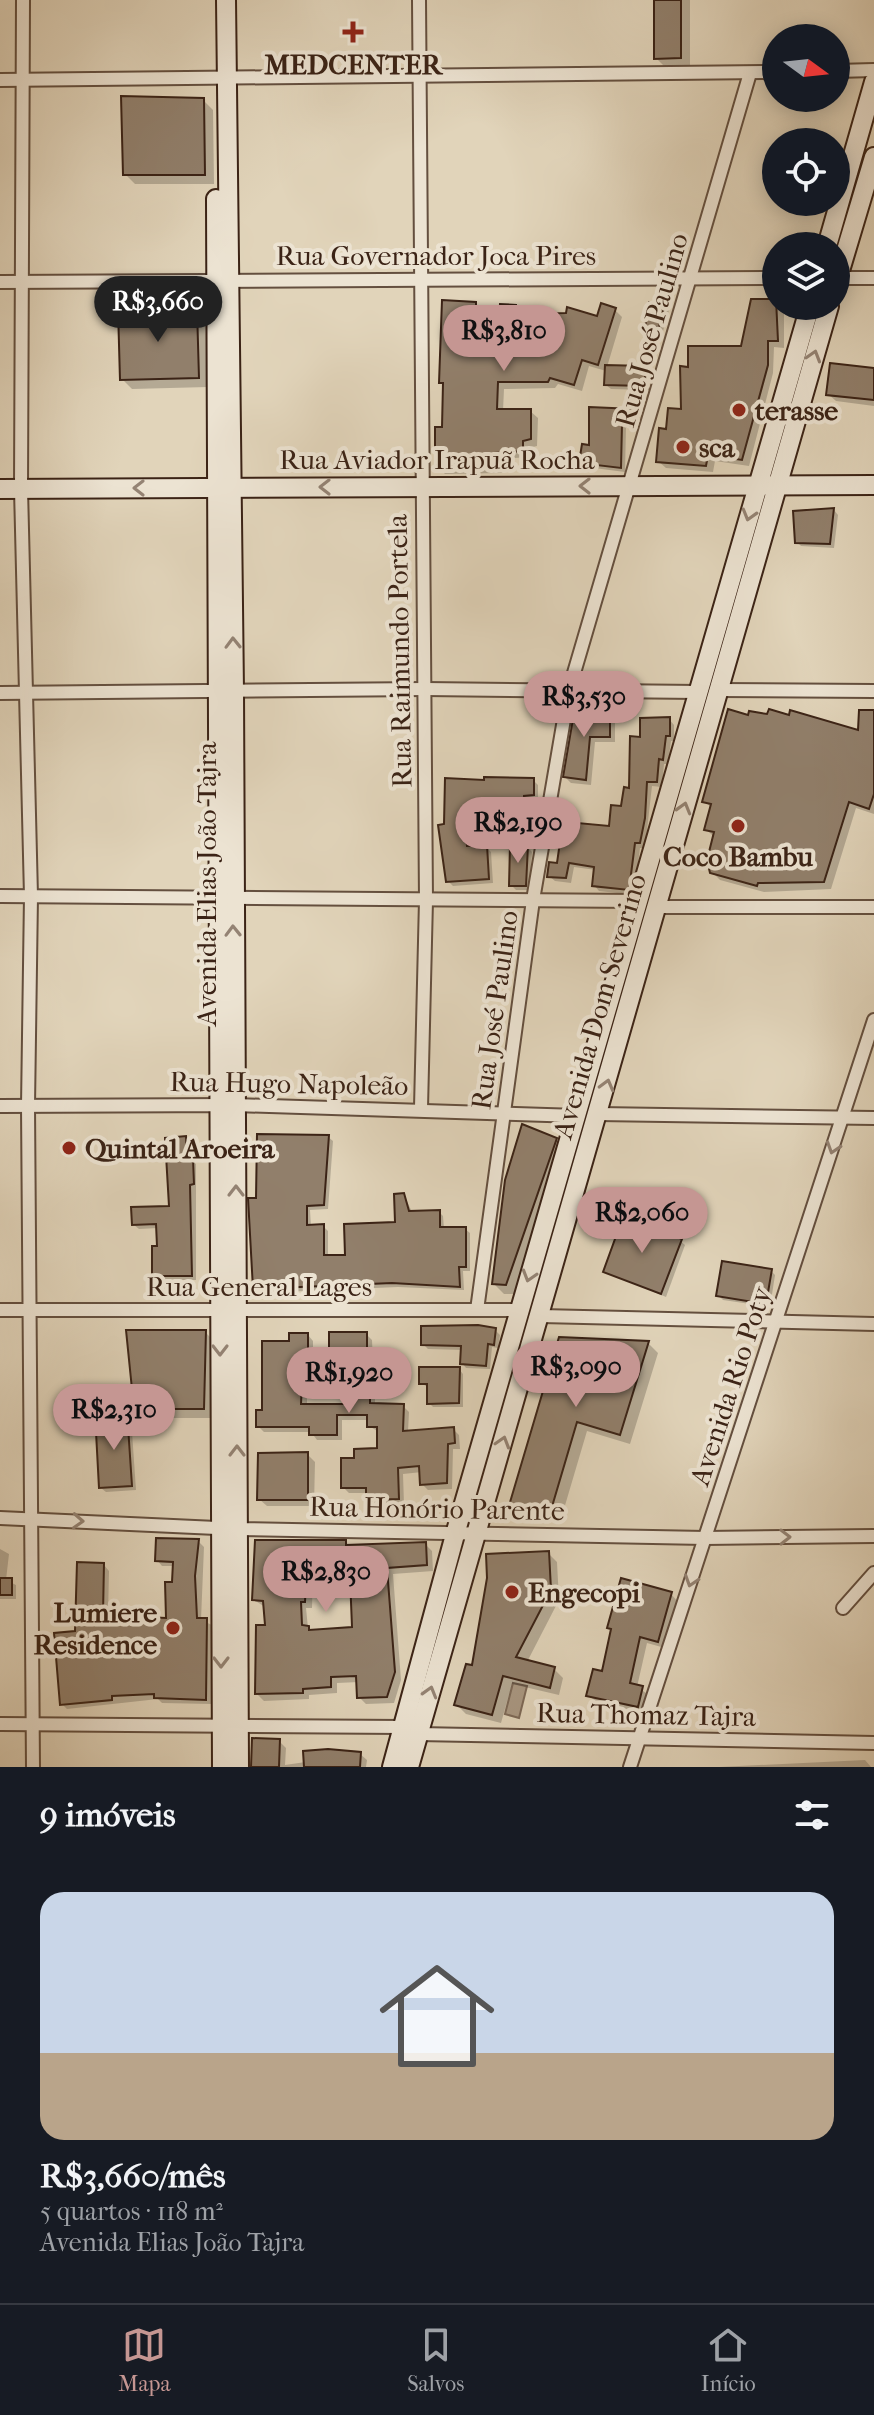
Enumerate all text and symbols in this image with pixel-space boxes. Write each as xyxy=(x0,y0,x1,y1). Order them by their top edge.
marker: MEDCENTER xyxy=(342,21,364,43)
north arrow xyxy=(762,24,850,112)
map controls xyxy=(762,24,850,320)
place label: MEDCENTER xyxy=(264,48,443,81)
button: locate xyxy=(762,128,850,216)
street label: Rua José Paulino xyxy=(608,229,695,431)
button: layers xyxy=(762,232,850,320)
street label: Rua Governador Joca Pires xyxy=(276,239,596,272)
pin: R$3,660 xyxy=(84,276,232,344)
text: R$3,660 xyxy=(112,286,204,317)
pin: R$3,810 xyxy=(430,305,578,373)
text: R$3,810 xyxy=(461,315,547,346)
one-way arrow xyxy=(805,350,821,364)
place label: terasse xyxy=(754,394,838,427)
marker: terasse xyxy=(730,401,748,419)
place label: sca xyxy=(699,431,736,464)
marker: sca xyxy=(674,438,692,456)
street label: Rua Aviador Irapuã Rocha xyxy=(279,443,596,476)
one-way arrow xyxy=(578,477,591,495)
one-way arrow xyxy=(318,478,331,496)
one-way arrow xyxy=(132,480,145,497)
one-way arrow xyxy=(742,508,758,522)
street label: Rua Raimundo Portela xyxy=(381,513,418,788)
one-way arrow xyxy=(225,636,242,649)
pin: R$3,530 xyxy=(510,671,658,739)
text: R$3,530 xyxy=(542,681,626,712)
street label: Avenida Elias João Tajra xyxy=(190,741,223,1027)
pin: R$2,190 xyxy=(444,797,592,865)
one-way arrow xyxy=(675,801,691,815)
text: R$2,190 xyxy=(473,807,563,838)
marker: Coco Bambu xyxy=(729,817,747,835)
place label: Coco Bambu xyxy=(663,840,813,873)
street label: Avenida Dom Severino xyxy=(546,870,653,1143)
street label: Rua José Paulino xyxy=(464,908,525,1112)
one-way arrow xyxy=(224,924,242,937)
street label: Rua Hugo Napoleão xyxy=(169,1065,409,1102)
one-way arrow xyxy=(597,1079,614,1093)
place label: Quintal Aroeira xyxy=(85,1132,276,1165)
marker: Quintal Aroeira xyxy=(60,1139,78,1157)
one-way arrow xyxy=(826,1140,842,1154)
one-way arrow xyxy=(227,1184,245,1197)
pin: R$2,060 xyxy=(568,1187,716,1255)
text: R$2,060 xyxy=(595,1197,689,1228)
one-way arrow xyxy=(522,1269,538,1283)
street label: Rua General Lages xyxy=(146,1270,372,1303)
street label: Avenida Rio Poty xyxy=(682,1281,779,1491)
pin: R$3,090 xyxy=(502,1341,650,1409)
one-way arrow xyxy=(211,1344,229,1357)
pin: R$1,920 xyxy=(275,1347,423,1415)
text: R$3,090 xyxy=(530,1351,622,1382)
text: R$1,920 xyxy=(305,1357,393,1388)
pin: R$2,310 xyxy=(40,1384,188,1452)
text: R$2,310 xyxy=(71,1394,157,1425)
one-way arrow xyxy=(493,1436,509,1450)
one-way arrow xyxy=(228,1444,246,1457)
street label: Rua Honório Parente xyxy=(309,1490,565,1527)
one-way arrow xyxy=(72,1513,85,1530)
one-way arrow xyxy=(779,1528,792,1546)
pin: R$2,830 xyxy=(252,1546,400,1614)
text: R$2,830 xyxy=(281,1556,371,1587)
one-way arrow xyxy=(685,1574,701,1588)
place label: Engecopi xyxy=(528,1576,641,1609)
marker: Engecopi xyxy=(503,1583,521,1601)
place label: Lumiere Residence xyxy=(33,1596,157,1661)
marker: Lumiere Residence xyxy=(164,1619,182,1637)
one-way arrow xyxy=(212,1656,230,1669)
one-way arrow xyxy=(420,1685,437,1699)
street label: Rua Thomaz Tajra xyxy=(536,1696,757,1733)
icon: filters xyxy=(790,1793,834,1837)
text: 9 imóveis xyxy=(40,1795,176,1835)
icon: home xyxy=(365,1944,509,2088)
text: R$3,660/mês xyxy=(40,2156,225,2196)
text: 5 quartos · 118 m² xyxy=(40,2196,223,2227)
text: Avenida Elias João Tajra xyxy=(40,2227,304,2258)
tab: Mapa xyxy=(118,2323,171,2397)
tab: Salvos xyxy=(407,2323,464,2397)
tab: Início xyxy=(701,2323,756,2397)

